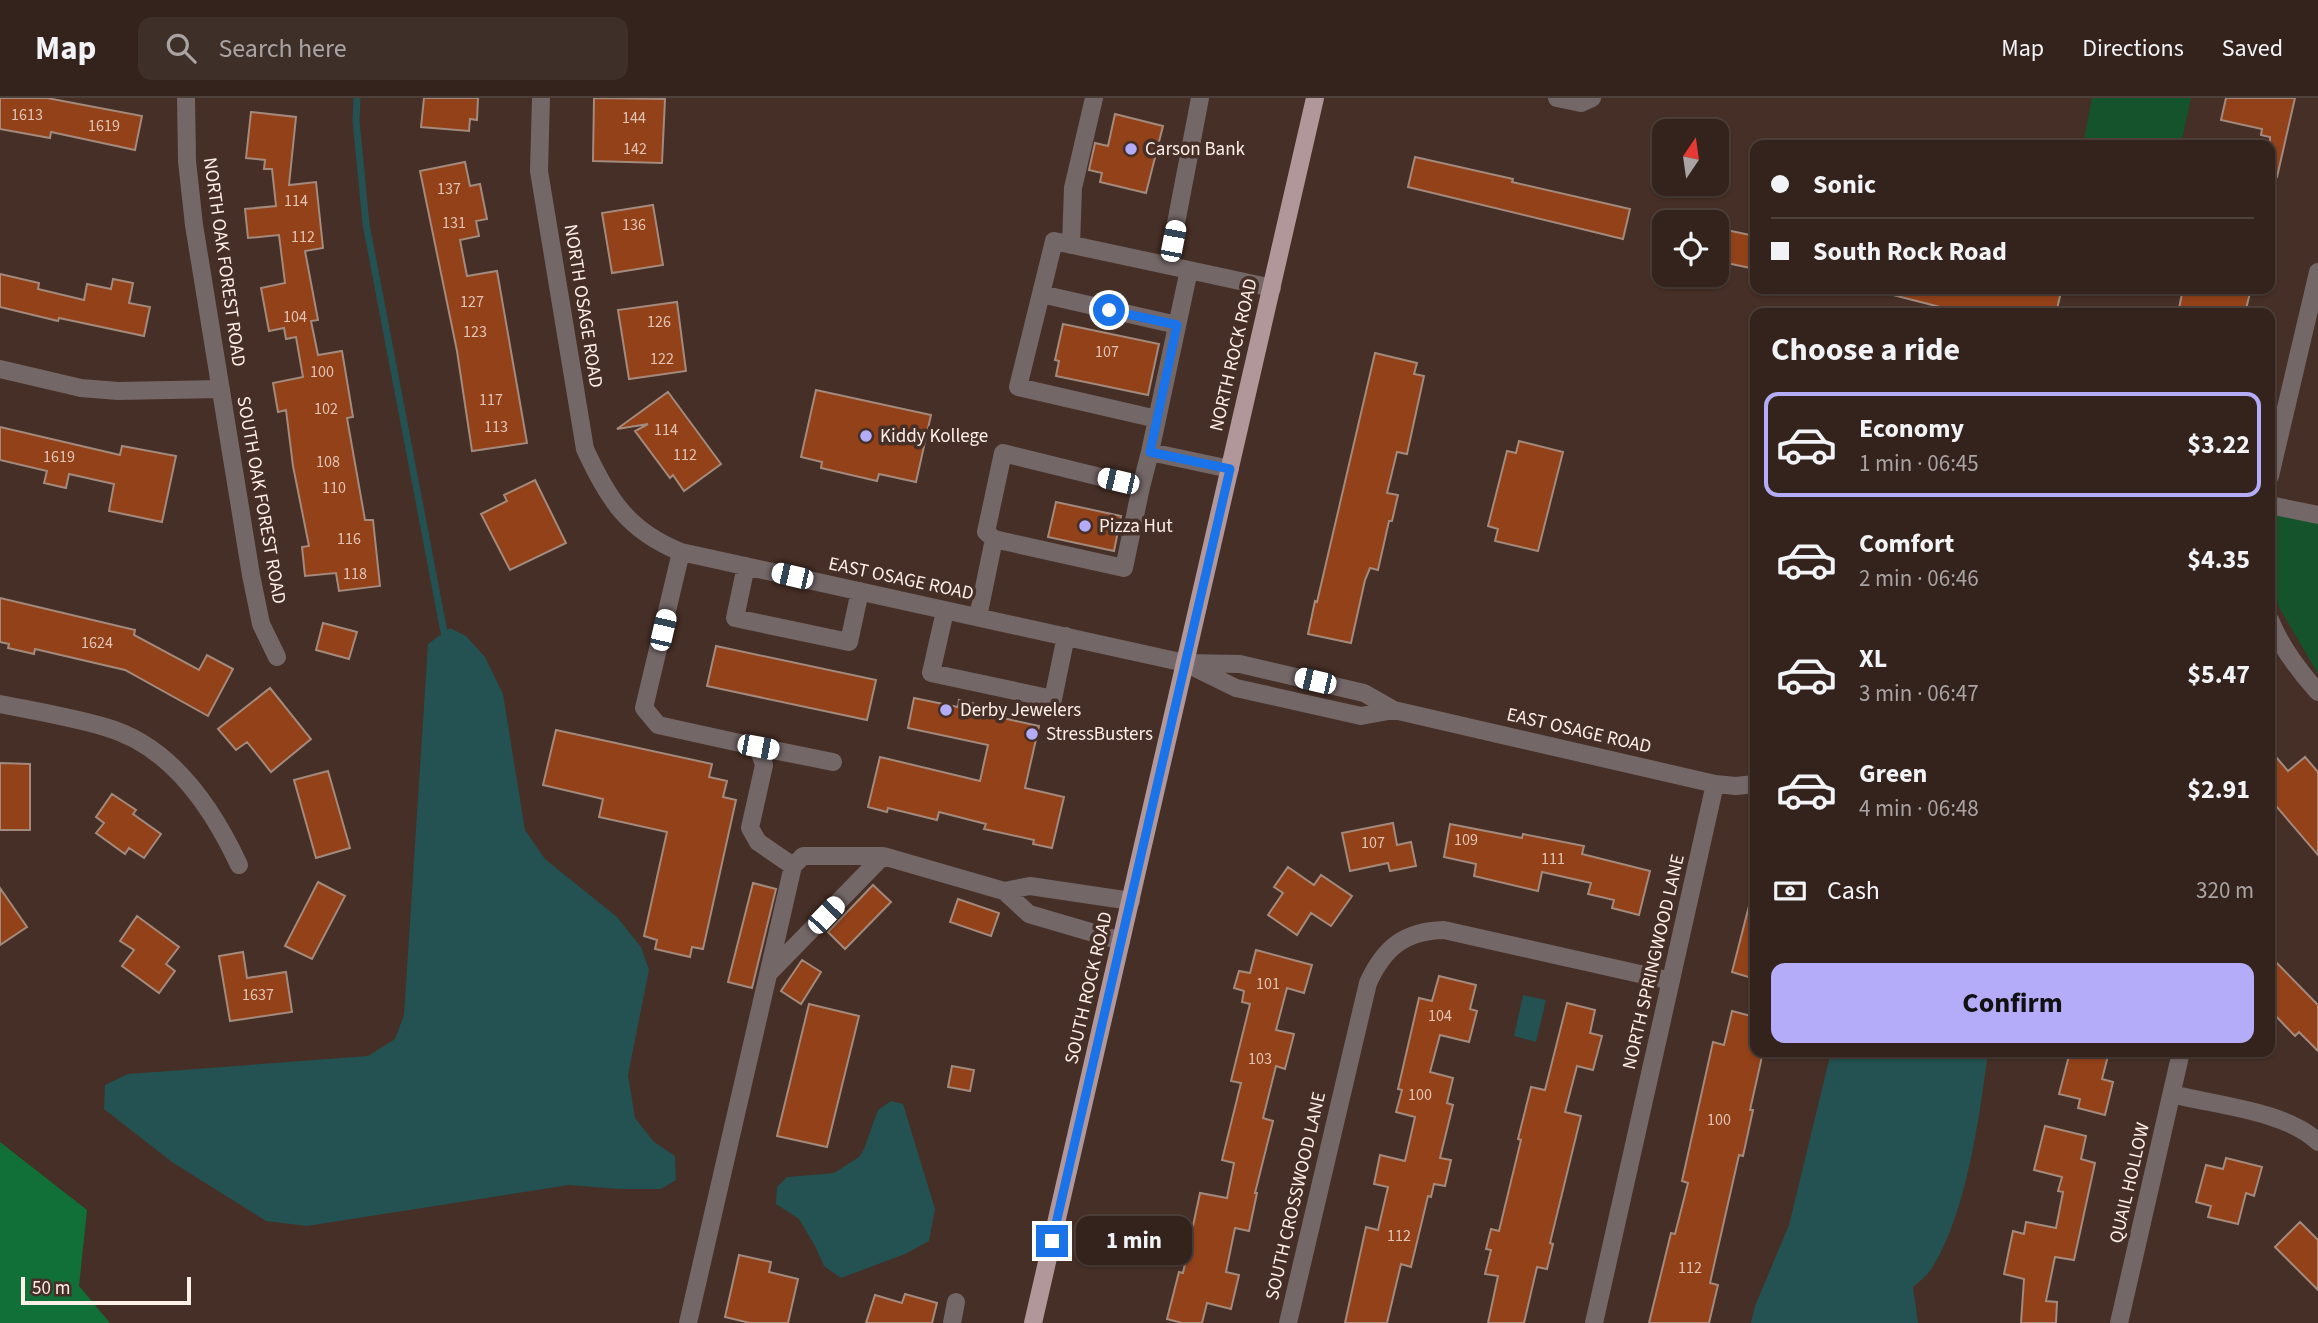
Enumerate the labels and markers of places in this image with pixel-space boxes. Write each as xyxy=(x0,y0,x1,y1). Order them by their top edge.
place label: Carson Bank xyxy=(1145,136,1246,163)
marker: Carson Bank xyxy=(1123,141,1139,157)
place label: Kiddy Kollege xyxy=(880,423,988,450)
marker: Kiddy Kollege xyxy=(858,428,874,444)
place label: Pizza Hut xyxy=(1099,513,1173,540)
marker: Pizza Hut xyxy=(1077,518,1093,534)
place label: Derby Jewelers xyxy=(960,697,1081,724)
marker: Derby Jewelers xyxy=(938,702,954,718)
place label: StressBusters xyxy=(1046,721,1153,748)
marker: StressBusters xyxy=(1024,726,1040,742)

